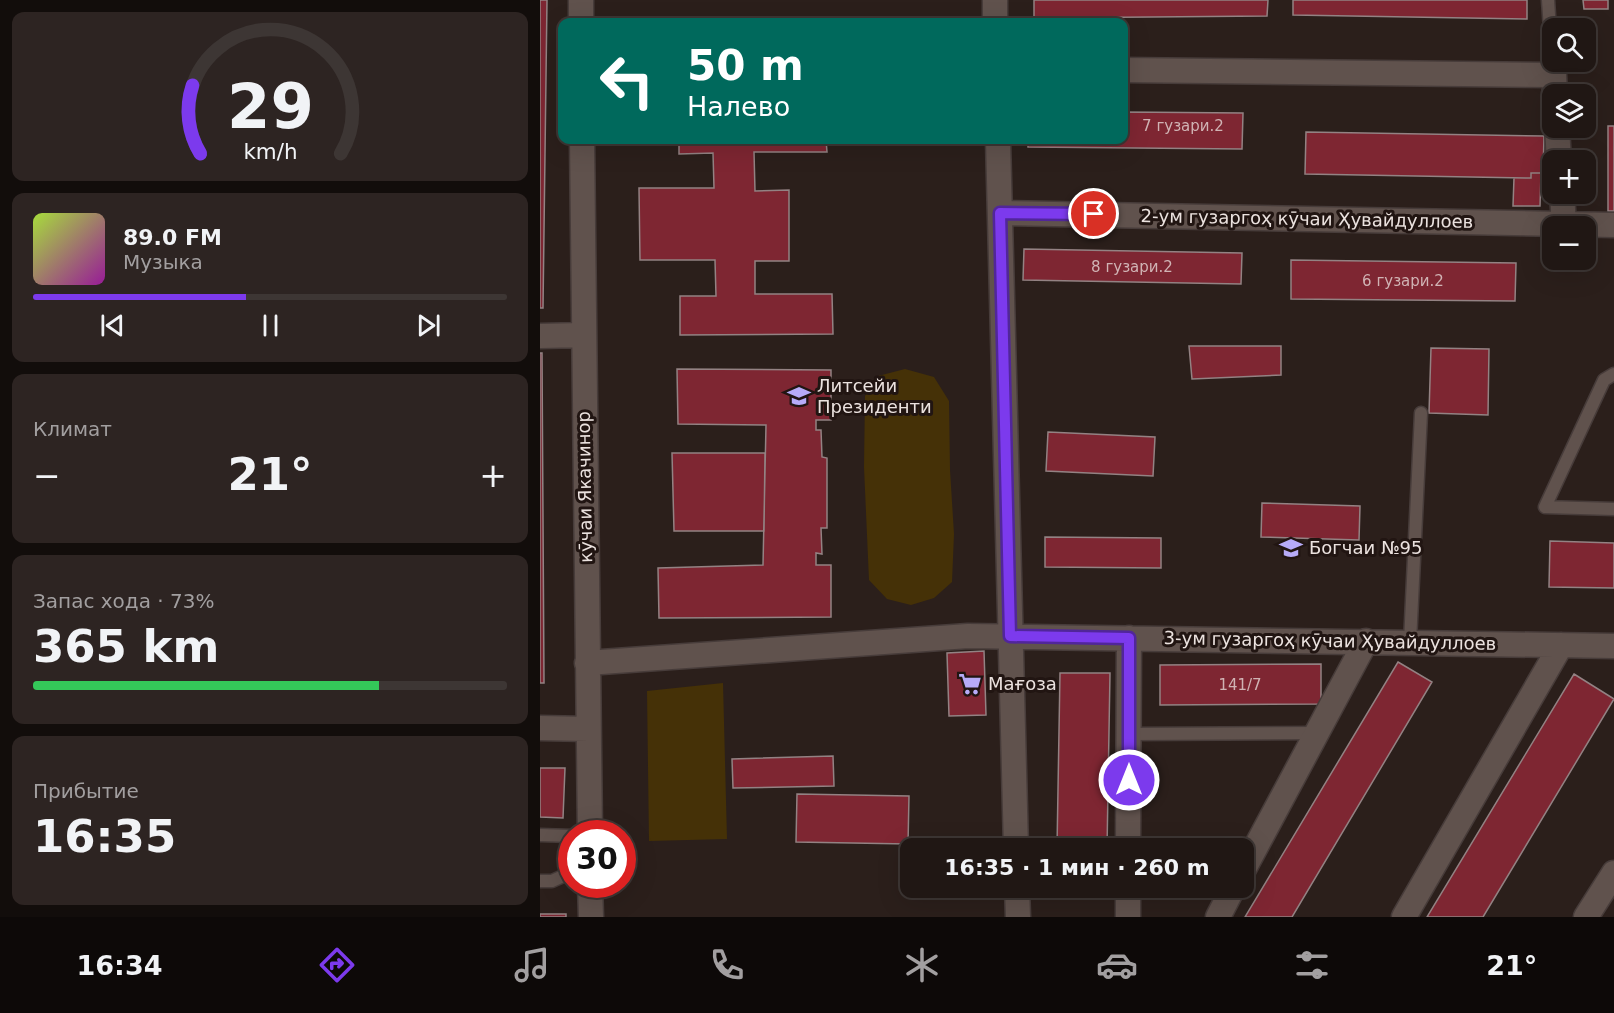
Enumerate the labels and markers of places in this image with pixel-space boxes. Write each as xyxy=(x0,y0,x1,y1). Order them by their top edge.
pin xyxy=(1068,188,1119,239)
place label: Литсейи Президенти xyxy=(817,375,932,417)
school or university icon: Литсейи Президенти xyxy=(786,383,812,409)
school or university icon: Богчаи №95 xyxy=(1278,535,1304,561)
place label: Богчаи №95 xyxy=(1309,537,1423,558)
supermarket icon: Мағоза xyxy=(957,671,983,697)
place label: Мағоза xyxy=(988,673,1057,694)

